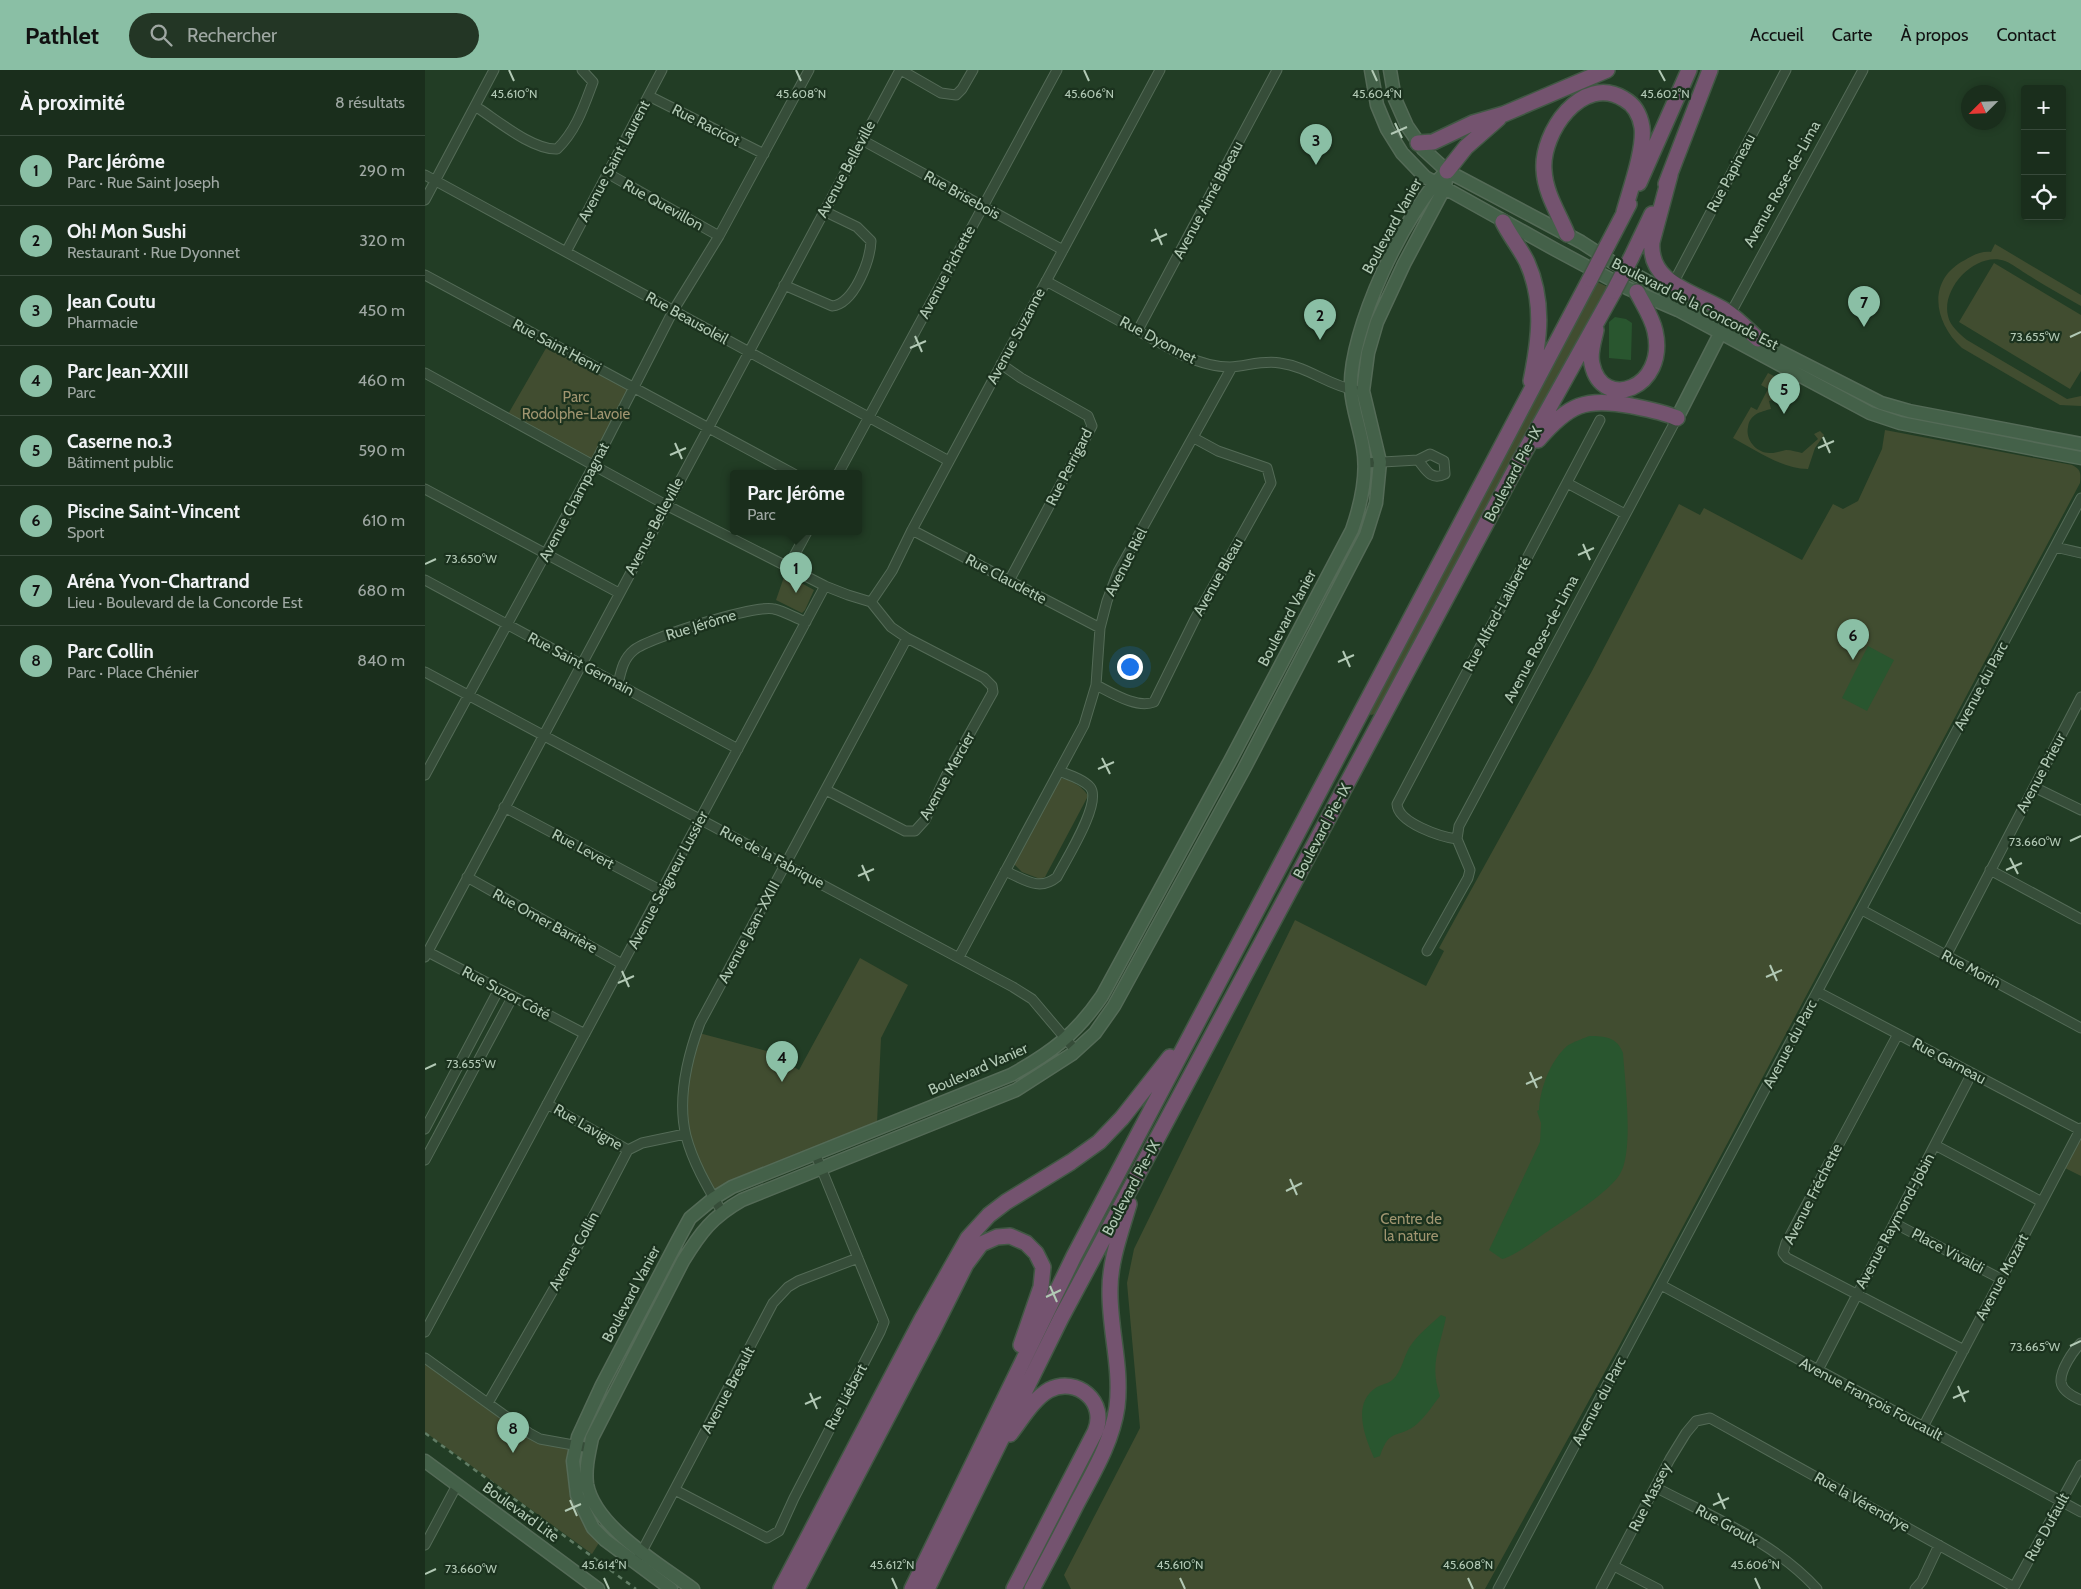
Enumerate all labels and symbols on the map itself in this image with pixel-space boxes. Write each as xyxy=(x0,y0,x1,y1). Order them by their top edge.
north arrow xyxy=(1961,85,2006,130)
text: 45.610°N xyxy=(491,86,537,101)
text: 45.608°N xyxy=(776,86,826,101)
text: 45.606°N xyxy=(1064,86,1114,101)
text: 45.604°N xyxy=(1352,86,1402,101)
text: 45.602°N xyxy=(1640,86,1690,101)
street label: Avenue Saint Laurent xyxy=(574,97,654,225)
street label: Rue Racicot xyxy=(669,100,743,150)
street label: Avenue Belleville xyxy=(813,117,879,221)
street label: Avenue Rose-de-Lima xyxy=(1740,117,1825,250)
pin: 3 xyxy=(1300,124,1332,165)
street label: Rue Papineau xyxy=(1703,131,1759,215)
street label: Avenue Aimé Bibeau xyxy=(1169,138,1247,262)
street label: Rue Brisebois xyxy=(921,167,1003,223)
street label: Boulevard Vanier xyxy=(1358,175,1426,277)
street label: Rue Quevillon xyxy=(620,176,706,234)
street label: Avenue Pichette xyxy=(915,222,979,322)
street label: Boulevard de la Concorde Est xyxy=(1609,254,1781,354)
street label: Avenue Suzanne xyxy=(983,285,1049,387)
pin: 7 xyxy=(1848,286,1880,327)
street label: Rue Beausoleil xyxy=(642,288,732,348)
pin: 2 xyxy=(1304,299,1336,340)
street label: Rue Dyonnet xyxy=(1117,312,1199,368)
street label: Rue Saint Henri xyxy=(510,315,604,377)
text: 73.655°W xyxy=(2010,329,2060,344)
pin: 5 xyxy=(1768,373,1800,414)
park label: Parc Rodolphe-Lavoie xyxy=(522,388,631,423)
street label: Boulevard Pie-IX xyxy=(1480,423,1546,525)
street label: Rue Perrigard xyxy=(1042,425,1096,509)
street label: Avenue Champagnat xyxy=(535,439,613,565)
street label: Avenue Belleville xyxy=(621,474,687,578)
street label: Avenue Riel xyxy=(1101,524,1151,599)
street label: Avenue Bleau xyxy=(1189,535,1247,619)
street label: Rue Claudette xyxy=(962,550,1050,608)
text: 73.650°W xyxy=(445,551,497,566)
pin: 1 xyxy=(780,552,812,593)
street label: Rue Alfred-Laliberté xyxy=(1459,553,1535,674)
street label: Boulevard Vanier xyxy=(1254,566,1320,669)
street label: Avenue Rose-de-Lima xyxy=(1500,572,1583,706)
street label: Rue Jérôme xyxy=(664,606,739,644)
pin: 6 xyxy=(1837,619,1869,660)
street label: Rue Saint Germain xyxy=(525,628,637,700)
street label: Avenue du Parc xyxy=(1950,639,2012,733)
your location xyxy=(1117,654,1143,680)
street label: Avenue Mercier xyxy=(915,729,979,823)
street label: Avenue Prieur xyxy=(2012,730,2070,816)
street label: Boulevard Pie-IX xyxy=(1289,780,1355,882)
street label: Avenue Seigneur Lussier xyxy=(624,808,712,952)
street label: Rue de la Fabrique xyxy=(717,822,828,892)
street label: Rue Levert xyxy=(549,825,617,873)
text: 73.660°W xyxy=(2009,834,2062,849)
street label: Avenue Jean-XXIII xyxy=(714,878,784,986)
street label: Rue Omer Barrière xyxy=(490,885,601,957)
street label: Rue Morin xyxy=(1938,946,2004,992)
street label: Rue Suzor Côté xyxy=(459,962,554,1024)
street label: Avenue du Parc xyxy=(1759,997,1821,1091)
street label: Rue Garneau xyxy=(1909,1034,1989,1088)
street label: Boulevard Vanier xyxy=(926,1039,1031,1099)
pin: 4 xyxy=(766,1041,798,1082)
text: 73.655°W xyxy=(446,1056,496,1071)
street label: Rue Lavigne xyxy=(550,1100,626,1154)
street label: Boulevard Pie-IX xyxy=(1098,1137,1164,1239)
street label: Avenue Fréchette xyxy=(1780,1140,1846,1247)
street label: Avenue Raymond-Jobin xyxy=(1852,1150,1938,1292)
street label: Avenue Collin xyxy=(545,1209,603,1293)
park label: Centre de la nature xyxy=(1380,1210,1442,1245)
street label: Place Vivaldi xyxy=(1909,1224,1987,1278)
street label: Avenue Mozart xyxy=(1972,1231,2032,1323)
street label: Boulevard Vanier xyxy=(598,1242,664,1345)
text: 73.665°W xyxy=(2010,1339,2061,1354)
street label: Avenue Breault xyxy=(698,1344,758,1436)
street label: Avenue du Parc xyxy=(1568,1354,1630,1448)
street label: Avenue François Foucault xyxy=(1796,1354,1946,1444)
street label: Rue Liébert xyxy=(821,1361,871,1433)
pin: 8 xyxy=(497,1412,529,1453)
street label: Rue Massey xyxy=(1625,1459,1675,1534)
street label: Rue la Vérendrye xyxy=(1811,1468,1913,1536)
street label: Boulevard Lite xyxy=(479,1478,563,1546)
street label: Rue Dufault xyxy=(2021,1490,2073,1564)
street label: Rue Groulx xyxy=(1692,1500,1762,1550)
text: 45.614°N xyxy=(581,1557,627,1572)
text: 45.612°N xyxy=(870,1557,914,1572)
text: 45.610°N xyxy=(1157,1557,1203,1572)
text: 45.608°N xyxy=(1443,1557,1493,1572)
text: 45.606°N xyxy=(1730,1557,1780,1572)
text: 73.660°W xyxy=(445,1561,498,1576)

